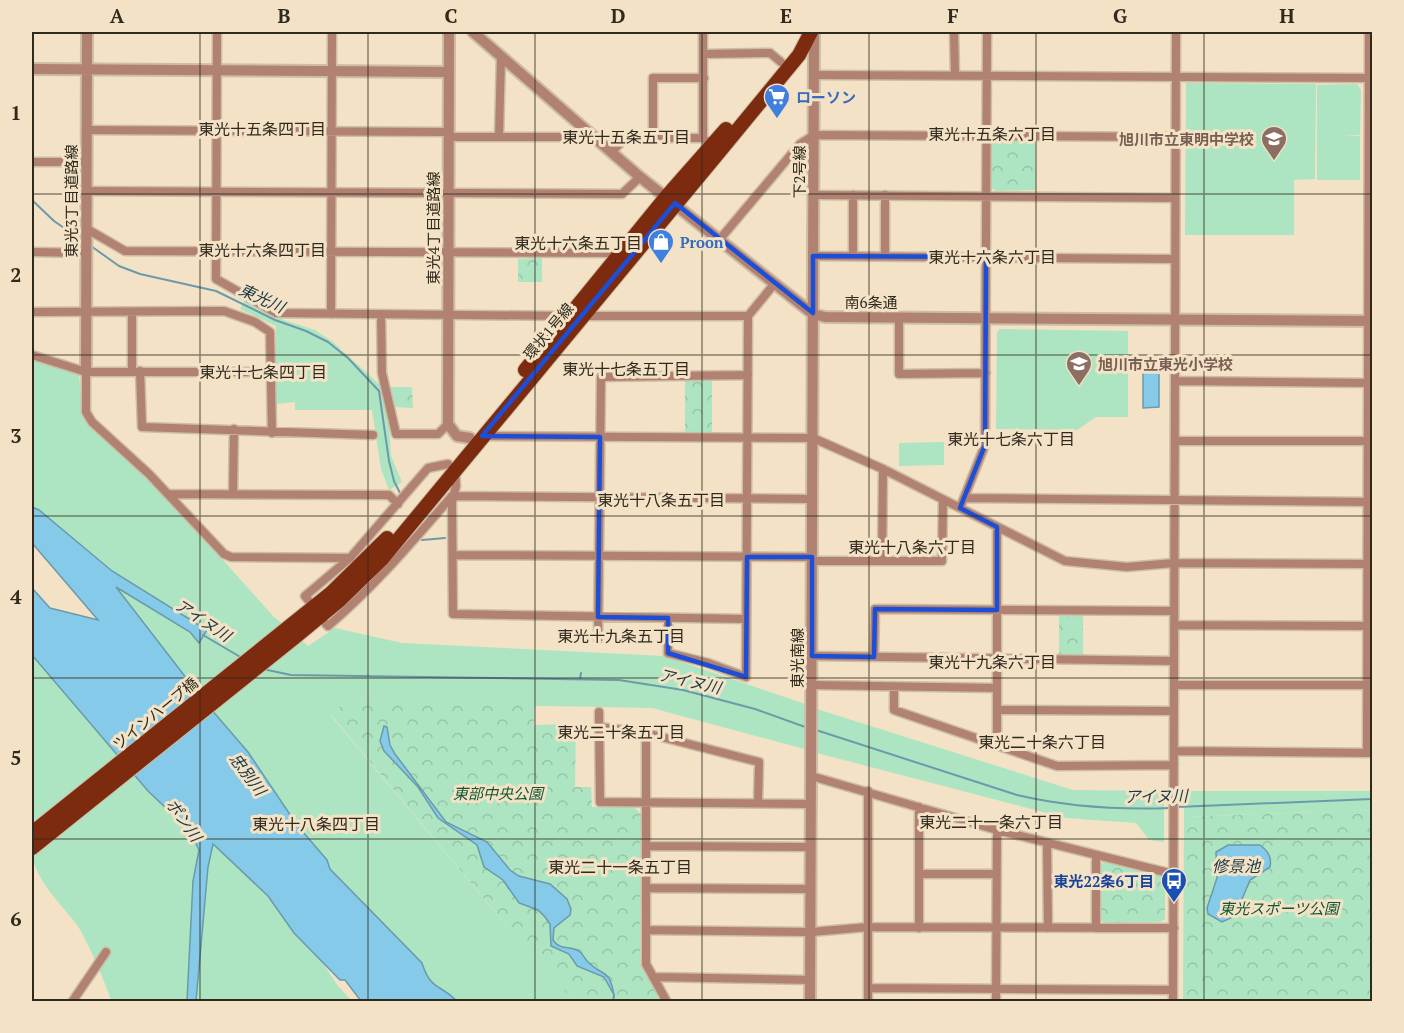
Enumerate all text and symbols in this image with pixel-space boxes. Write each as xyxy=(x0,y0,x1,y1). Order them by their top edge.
text: A xyxy=(110,2,125,29)
text: B xyxy=(278,2,291,29)
text: C xyxy=(444,2,458,29)
text: D xyxy=(611,2,625,29)
text: E xyxy=(780,2,792,29)
text: F xyxy=(947,2,959,29)
text: G xyxy=(1113,2,1127,29)
text: H xyxy=(1279,2,1295,29)
supermarket icon: ローソン xyxy=(762,82,792,120)
place label: ローソン xyxy=(796,87,856,107)
text: 1 xyxy=(10,99,22,126)
district label: 東光十五条四丁目 xyxy=(198,118,326,140)
district label: 東光十五条六丁目 xyxy=(928,123,1056,145)
school or university icon: 旭川市立東明中学校 xyxy=(1259,124,1289,162)
district label: 東光十五条五丁目 xyxy=(562,126,690,148)
place label: 旭川市立東明中学校 xyxy=(1119,129,1254,149)
street label: 東光3丁目道路線 xyxy=(61,145,81,258)
street label: 下2号線 xyxy=(789,146,809,199)
street label: 東光4丁目道路線 xyxy=(423,172,443,285)
shop icon: Proon xyxy=(646,227,676,265)
district label: 東光十六条五丁目 xyxy=(514,232,642,254)
place label: Proon xyxy=(680,232,724,252)
district label: 東光十六条四丁目 xyxy=(198,239,326,261)
district label: 東光十六条六丁目 xyxy=(928,246,1056,268)
text: 2 xyxy=(10,261,22,288)
water label: 東光川 xyxy=(236,278,290,319)
street label: 南6条通 xyxy=(845,292,898,312)
street label: 環状1号線 xyxy=(518,299,578,363)
school or university icon: 旭川市立東光小学校 xyxy=(1064,349,1094,387)
place label: 旭川市立東光小学校 xyxy=(1098,354,1233,374)
district label: 東光十七条五丁目 xyxy=(562,358,690,380)
district label: 東光十七条四丁目 xyxy=(199,361,327,383)
text: 3 xyxy=(10,422,22,449)
district label: 東光十七条六丁目 xyxy=(947,428,1075,450)
district label: 東光十八条五丁目 xyxy=(597,489,725,511)
district label: 東光十八条六丁目 xyxy=(848,536,976,558)
text: 4 xyxy=(10,583,22,610)
water label: アイヌ川 xyxy=(171,594,237,648)
district label: 東光十九条五丁目 xyxy=(557,625,685,647)
street label: 東光南線 xyxy=(787,628,807,688)
district label: 東光十九条六丁目 xyxy=(928,651,1056,673)
water label: アイヌ川 xyxy=(657,663,725,699)
street label: ツインハープ橋 xyxy=(108,672,202,754)
district label: 東光二十条五丁目 xyxy=(557,721,685,743)
district label: 東光二十条六丁目 xyxy=(978,731,1106,753)
text: 5 xyxy=(10,744,22,771)
water label: 忠別川 xyxy=(225,748,272,801)
park label: 東部中央公園 xyxy=(453,783,545,803)
water label: アイヌ川 xyxy=(1124,784,1190,808)
water label: ポン川 xyxy=(161,794,208,847)
district label: 東光二十一条六丁目 xyxy=(919,811,1063,833)
district label: 東光十八条四丁目 xyxy=(252,813,380,835)
water label: 修景池 xyxy=(1212,855,1262,877)
district label: 東光二十一条五丁目 xyxy=(548,856,692,878)
bus stop icon: 東光22条6丁目 xyxy=(1159,866,1189,904)
place label: 東光22条6丁目 xyxy=(1054,871,1154,891)
park label: 東光スポーツ公園 xyxy=(1219,898,1341,918)
text: 6 xyxy=(10,905,22,932)

